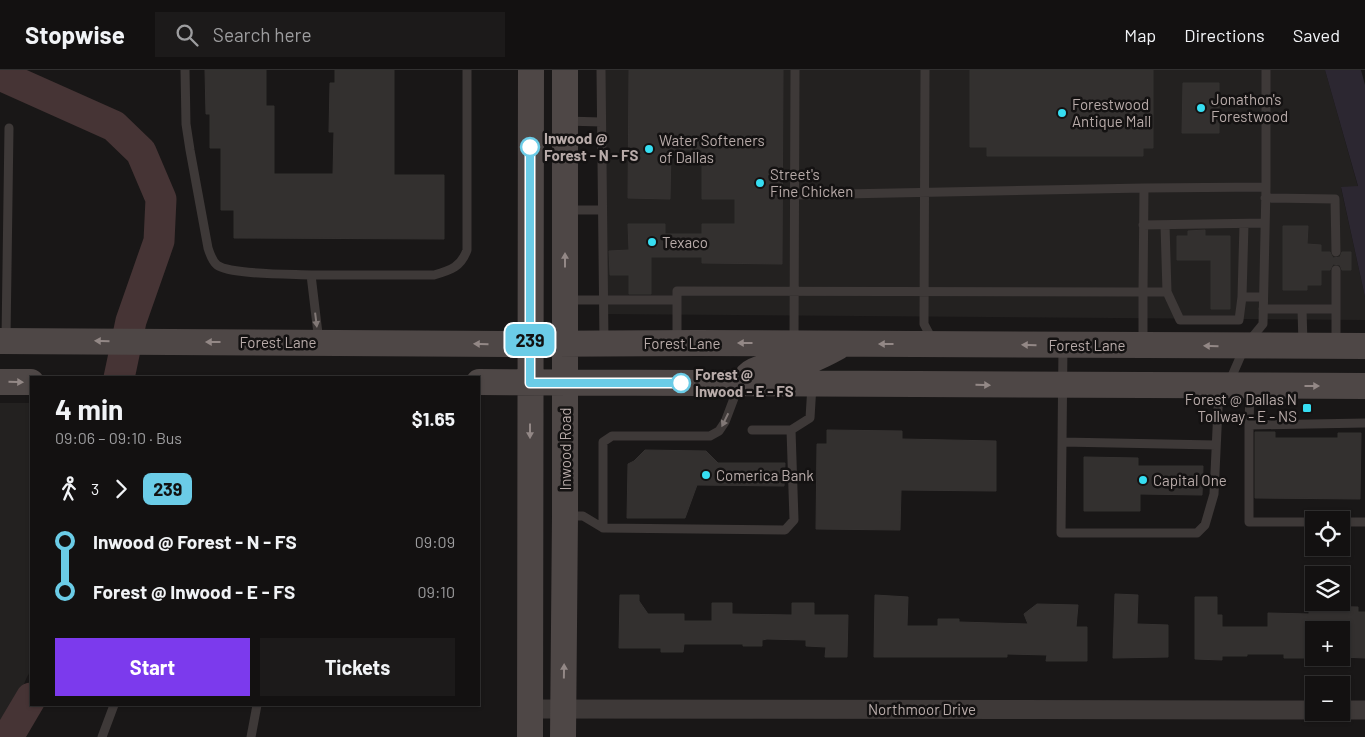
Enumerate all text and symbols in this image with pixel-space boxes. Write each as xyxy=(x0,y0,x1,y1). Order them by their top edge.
search box xyxy=(155,12,505,57)
text: Stopwise xyxy=(25,20,125,49)
icon: search xyxy=(173,21,201,49)
text: Search here xyxy=(213,23,312,46)
text: Map xyxy=(1124,24,1156,46)
text: Directions xyxy=(1184,24,1265,46)
text: Saved xyxy=(1293,24,1340,46)
place label: Jonathon's Forestwood xyxy=(1211,90,1288,125)
place label: Forestwood Antique Mall xyxy=(1072,95,1151,130)
marker: Jonathon's Forestwood xyxy=(1195,102,1207,114)
marker: Forestwood Antique Mall xyxy=(1056,107,1068,119)
place label: Inwood @ Forest - N - FS xyxy=(544,129,638,164)
place label: Water Softeners of Dallas xyxy=(659,131,765,166)
marker: Inwood @ Forest - N - FS xyxy=(520,137,540,157)
marker: Water Softeners of Dallas xyxy=(643,143,655,155)
place label: Street's Fine Chicken xyxy=(770,165,853,200)
marker: Street's Fine Chicken xyxy=(754,177,766,189)
place label: Texaco xyxy=(662,233,708,251)
marker: Texaco xyxy=(646,236,658,248)
one-way arrow xyxy=(561,251,569,267)
one-way arrow xyxy=(312,312,320,328)
line badge: 239 xyxy=(501,324,559,356)
text: 239 xyxy=(515,329,545,351)
street label: Forest Lane xyxy=(239,333,317,351)
street label: Forest Lane xyxy=(643,334,721,352)
street label: Forest Lane xyxy=(1048,336,1126,354)
one-way arrow xyxy=(94,337,110,345)
one-way arrow xyxy=(205,338,221,346)
one-way arrow xyxy=(737,339,753,347)
one-way arrow xyxy=(473,340,489,348)
one-way arrow xyxy=(878,340,894,348)
one-way arrow xyxy=(1021,341,1037,349)
one-way arrow xyxy=(1203,341,1219,349)
place label: Forest @ Inwood - E - FS xyxy=(695,365,794,400)
marker: Forest @ Inwood - E - FS xyxy=(671,373,691,393)
one-way arrow xyxy=(8,378,24,386)
one-way arrow xyxy=(975,381,991,389)
one-way arrow xyxy=(1304,382,1320,390)
place label: Forest @ Dallas N Tollway - E - NS xyxy=(1185,390,1297,425)
text: 4 min xyxy=(55,392,123,426)
marker: Forest @ Dallas N Tollway - E - NS xyxy=(1301,402,1313,414)
text: $1.65 xyxy=(412,407,455,430)
street label: Inwood Road xyxy=(556,407,574,491)
one-way arrow xyxy=(721,413,729,427)
one-way arrow xyxy=(526,424,534,440)
text: 09:06 – 09:10 · Bus xyxy=(55,428,182,447)
place label: Comerica Bank xyxy=(716,466,814,484)
marker: Comerica Bank xyxy=(700,469,712,481)
place label: Capital One xyxy=(1153,471,1227,489)
marker: Capital One xyxy=(1137,474,1149,486)
icon: walk xyxy=(55,475,83,503)
icon: forward xyxy=(107,475,135,503)
text: 239 xyxy=(153,478,182,500)
text: 3 xyxy=(91,479,99,498)
map controls xyxy=(1305,511,1350,721)
button: locate xyxy=(1305,511,1350,556)
text: Inwood @ Forest - N - FS xyxy=(93,530,297,553)
text: 09:09 xyxy=(415,532,455,551)
button: layers xyxy=(1305,566,1350,611)
text: Forest @ Inwood - E - FS xyxy=(93,580,295,603)
text: 09:10 xyxy=(418,582,455,601)
button: + xyxy=(1305,621,1350,666)
button: Start xyxy=(55,638,250,696)
button: Tickets xyxy=(260,638,455,696)
one-way arrow xyxy=(560,663,568,679)
button: − xyxy=(1305,676,1350,721)
street label: Northmoor Drive xyxy=(868,700,976,718)

